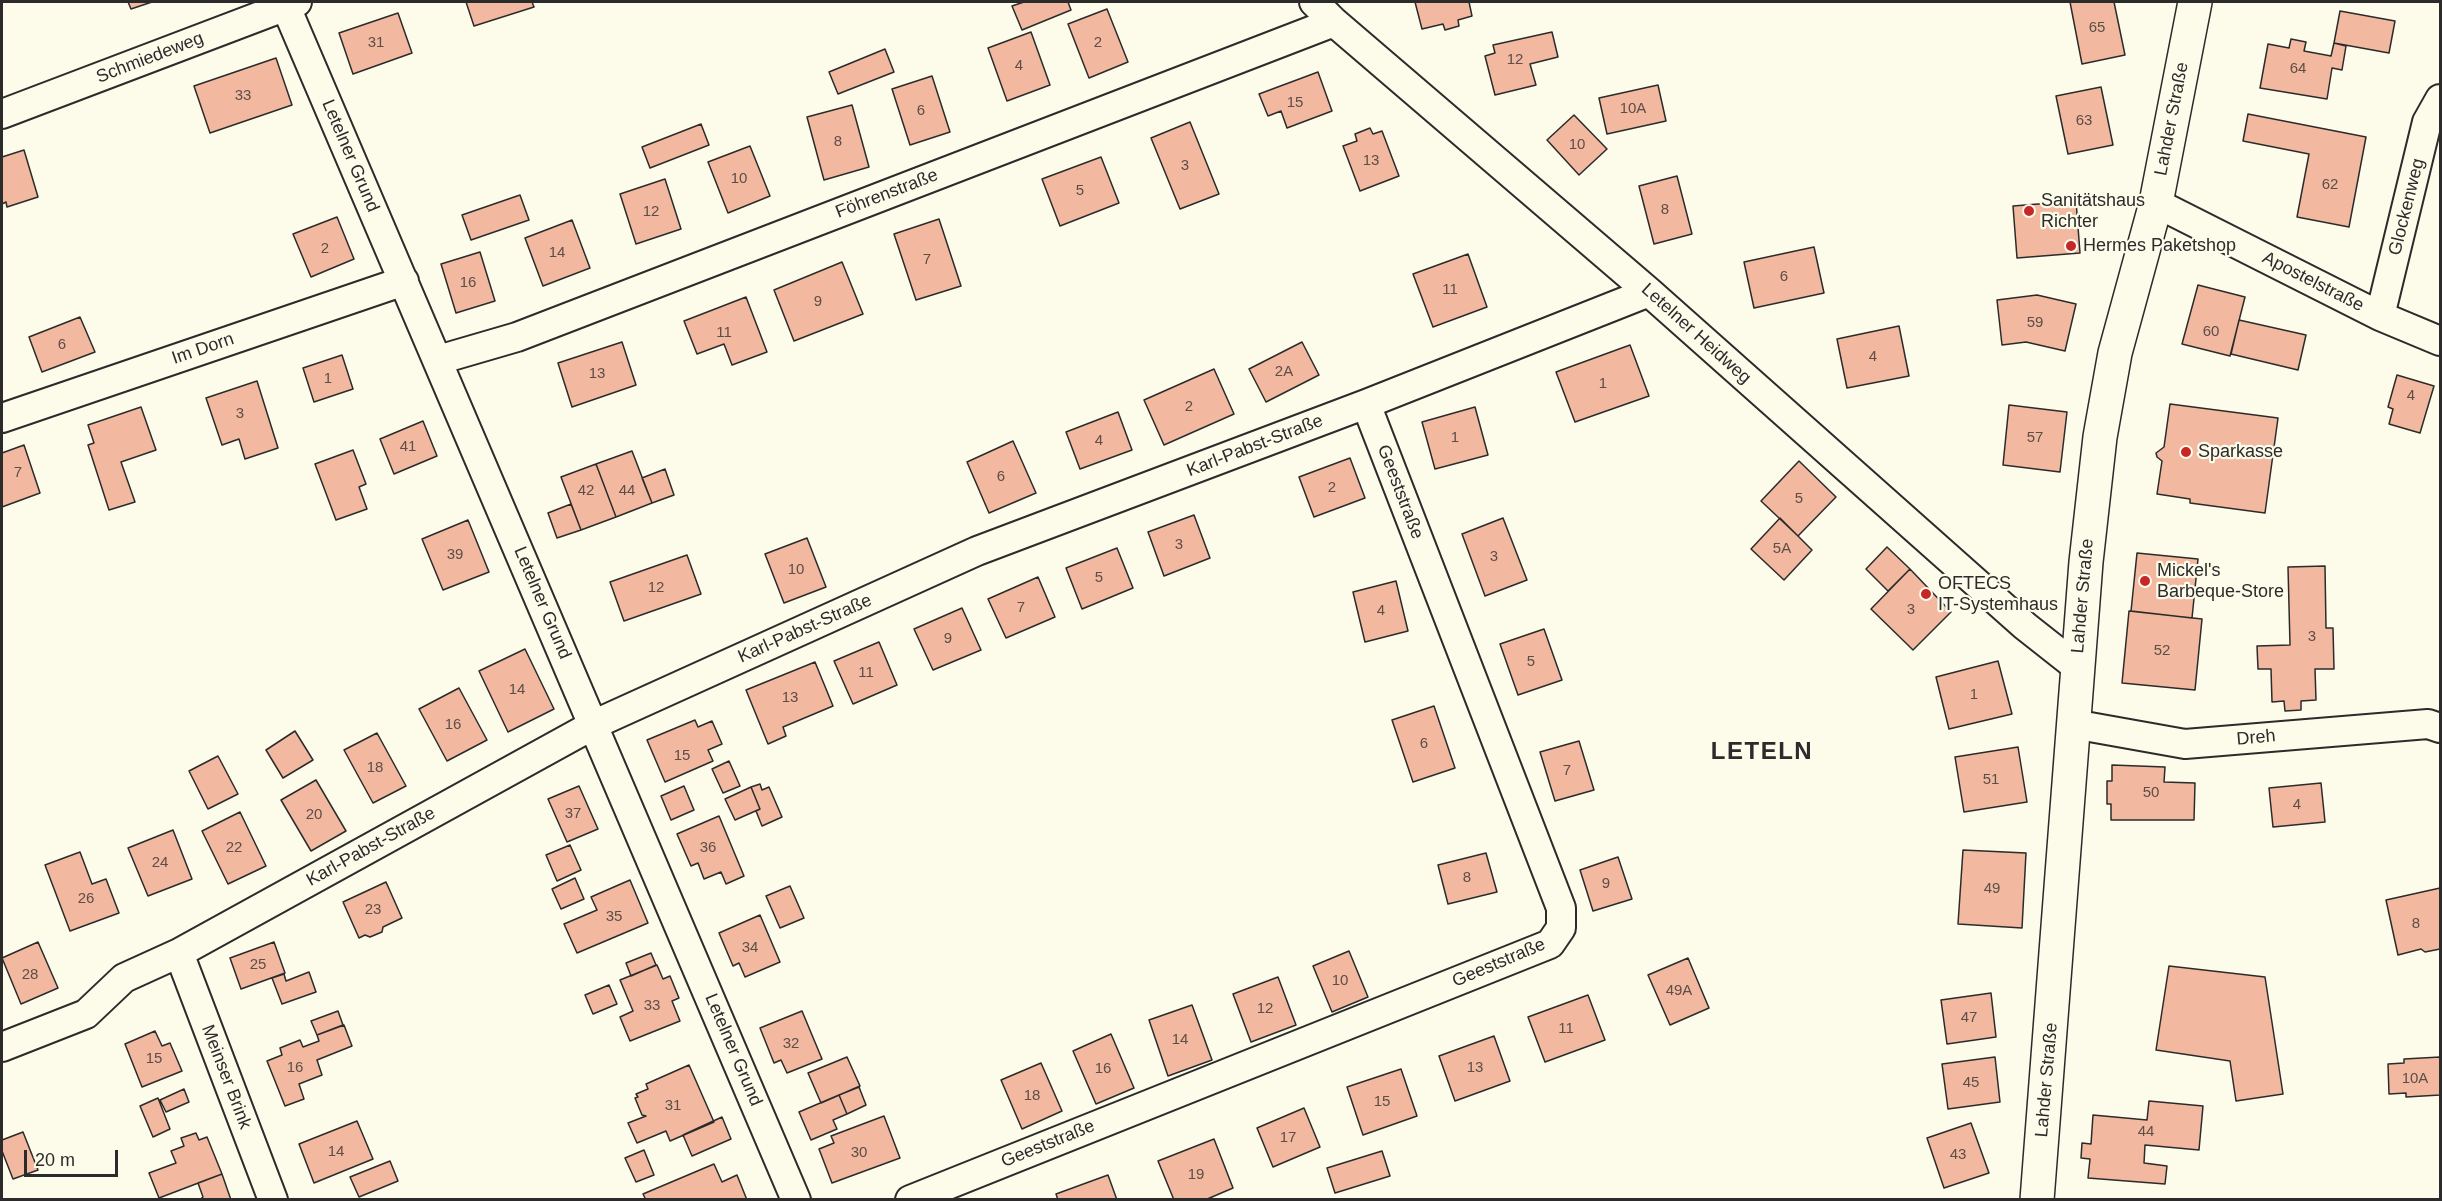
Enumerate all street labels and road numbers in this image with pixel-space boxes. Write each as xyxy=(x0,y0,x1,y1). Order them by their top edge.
street label: Schmiedeweg xyxy=(93,28,207,88)
street label: Lahder Straße xyxy=(2150,60,2194,178)
street label: Letelner Grund xyxy=(317,97,383,215)
street label: Glockenweg xyxy=(2385,156,2429,258)
street label: Föhrenstraße xyxy=(833,165,941,223)
street label: Apostelstraße xyxy=(2259,247,2367,317)
street label: Letelner Heidweg xyxy=(1637,279,1755,389)
street label: Im Dorn xyxy=(169,328,237,370)
street label: Karl-Pabst-Straße xyxy=(1184,410,1326,482)
street label: Geeststraße xyxy=(1372,442,1428,542)
street label: Lahder Straße xyxy=(2067,538,2099,654)
street label: Letelner Grund xyxy=(509,544,575,662)
street label: Karl-Pabst-Straße xyxy=(735,590,875,668)
street label: Dreh xyxy=(2236,726,2276,750)
street label: Karl-Pabst-Straße xyxy=(303,803,439,891)
street label: Geeststraße xyxy=(1449,934,1549,992)
street label: Letelner Grund xyxy=(700,991,766,1109)
street label: Meinser Brink xyxy=(196,1022,256,1132)
street label: Lahder Straße xyxy=(2031,1022,2063,1138)
street label: Geeststraße xyxy=(998,1115,1098,1173)

